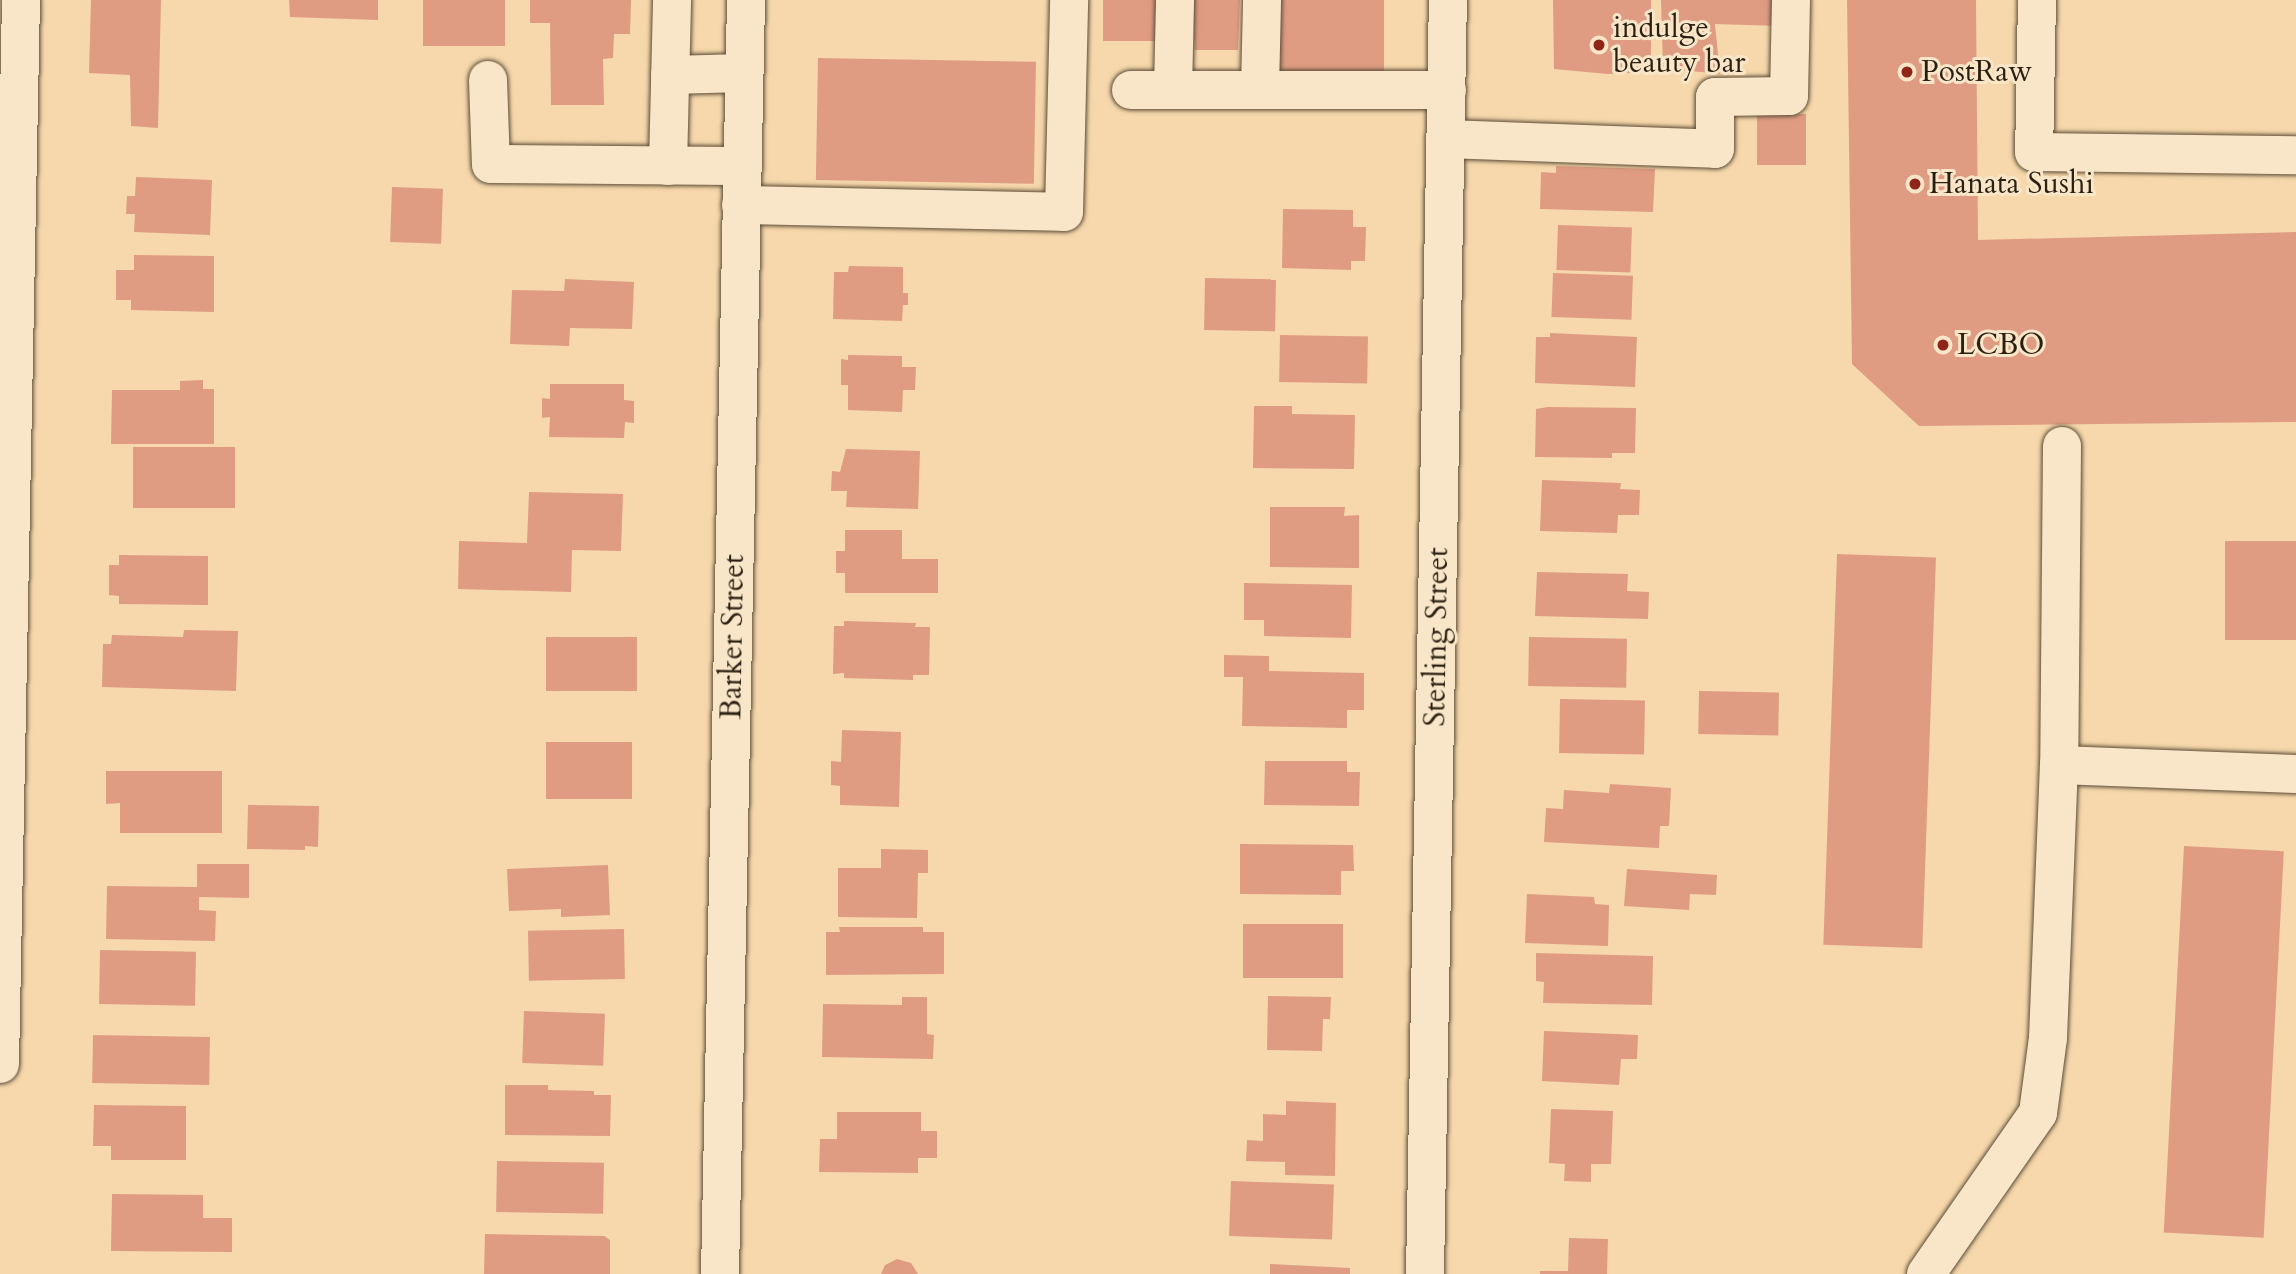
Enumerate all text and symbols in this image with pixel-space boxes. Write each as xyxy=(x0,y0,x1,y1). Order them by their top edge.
place label: indulge beauty bar xyxy=(1613,10,1746,80)
marker: indulge beauty bar xyxy=(1591,37,1607,53)
place label: PostRaw xyxy=(1921,54,2032,90)
marker: PostRaw xyxy=(1899,64,1915,80)
place label: Hanata Sushi xyxy=(1929,166,2094,202)
marker: Hanata Sushi xyxy=(1907,176,1923,192)
place label: LCBO xyxy=(1957,327,2044,363)
marker: LCBO xyxy=(1935,337,1951,353)
street label: Sterling Street xyxy=(1417,547,1457,727)
street label: Barker Street xyxy=(714,554,752,720)

